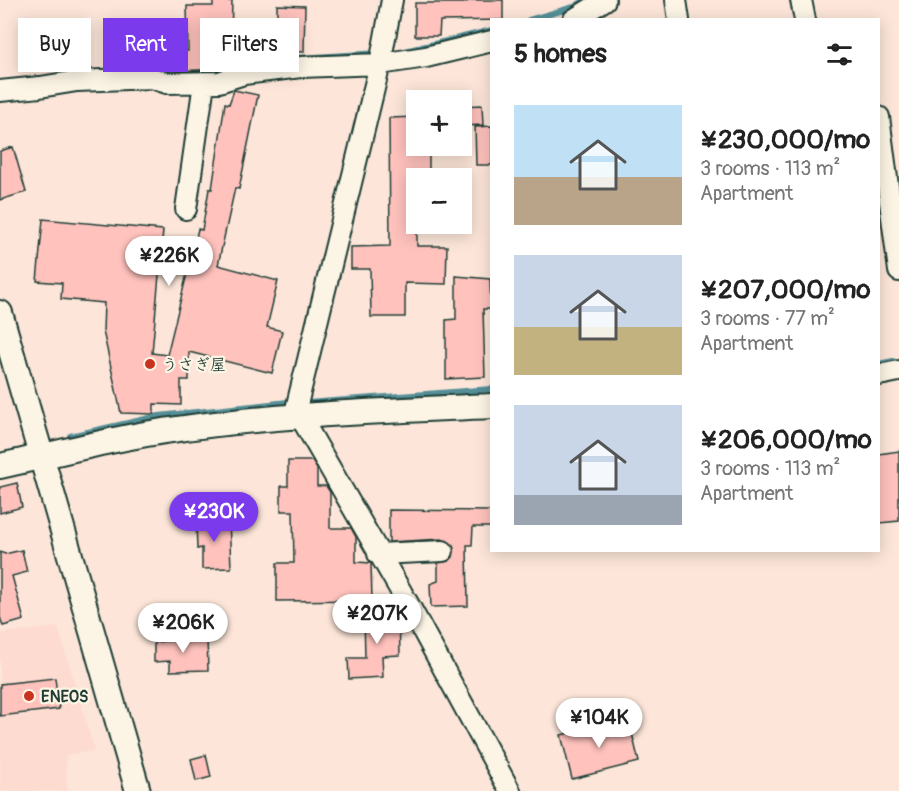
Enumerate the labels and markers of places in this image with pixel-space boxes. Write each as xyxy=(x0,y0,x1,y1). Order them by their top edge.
pin: ¥226K xyxy=(127,236,211,287)
place label: うさぎ屋 xyxy=(162,355,226,375)
marker: うさぎ屋 xyxy=(143,357,157,371)
pin: ¥230K xyxy=(172,492,256,543)
pin: ¥207K xyxy=(335,594,419,645)
pin: ¥206K xyxy=(141,603,225,654)
place label: ENEOS xyxy=(41,687,88,707)
marker: ENEOS xyxy=(22,689,36,703)
pin: ¥104K xyxy=(557,698,641,749)

